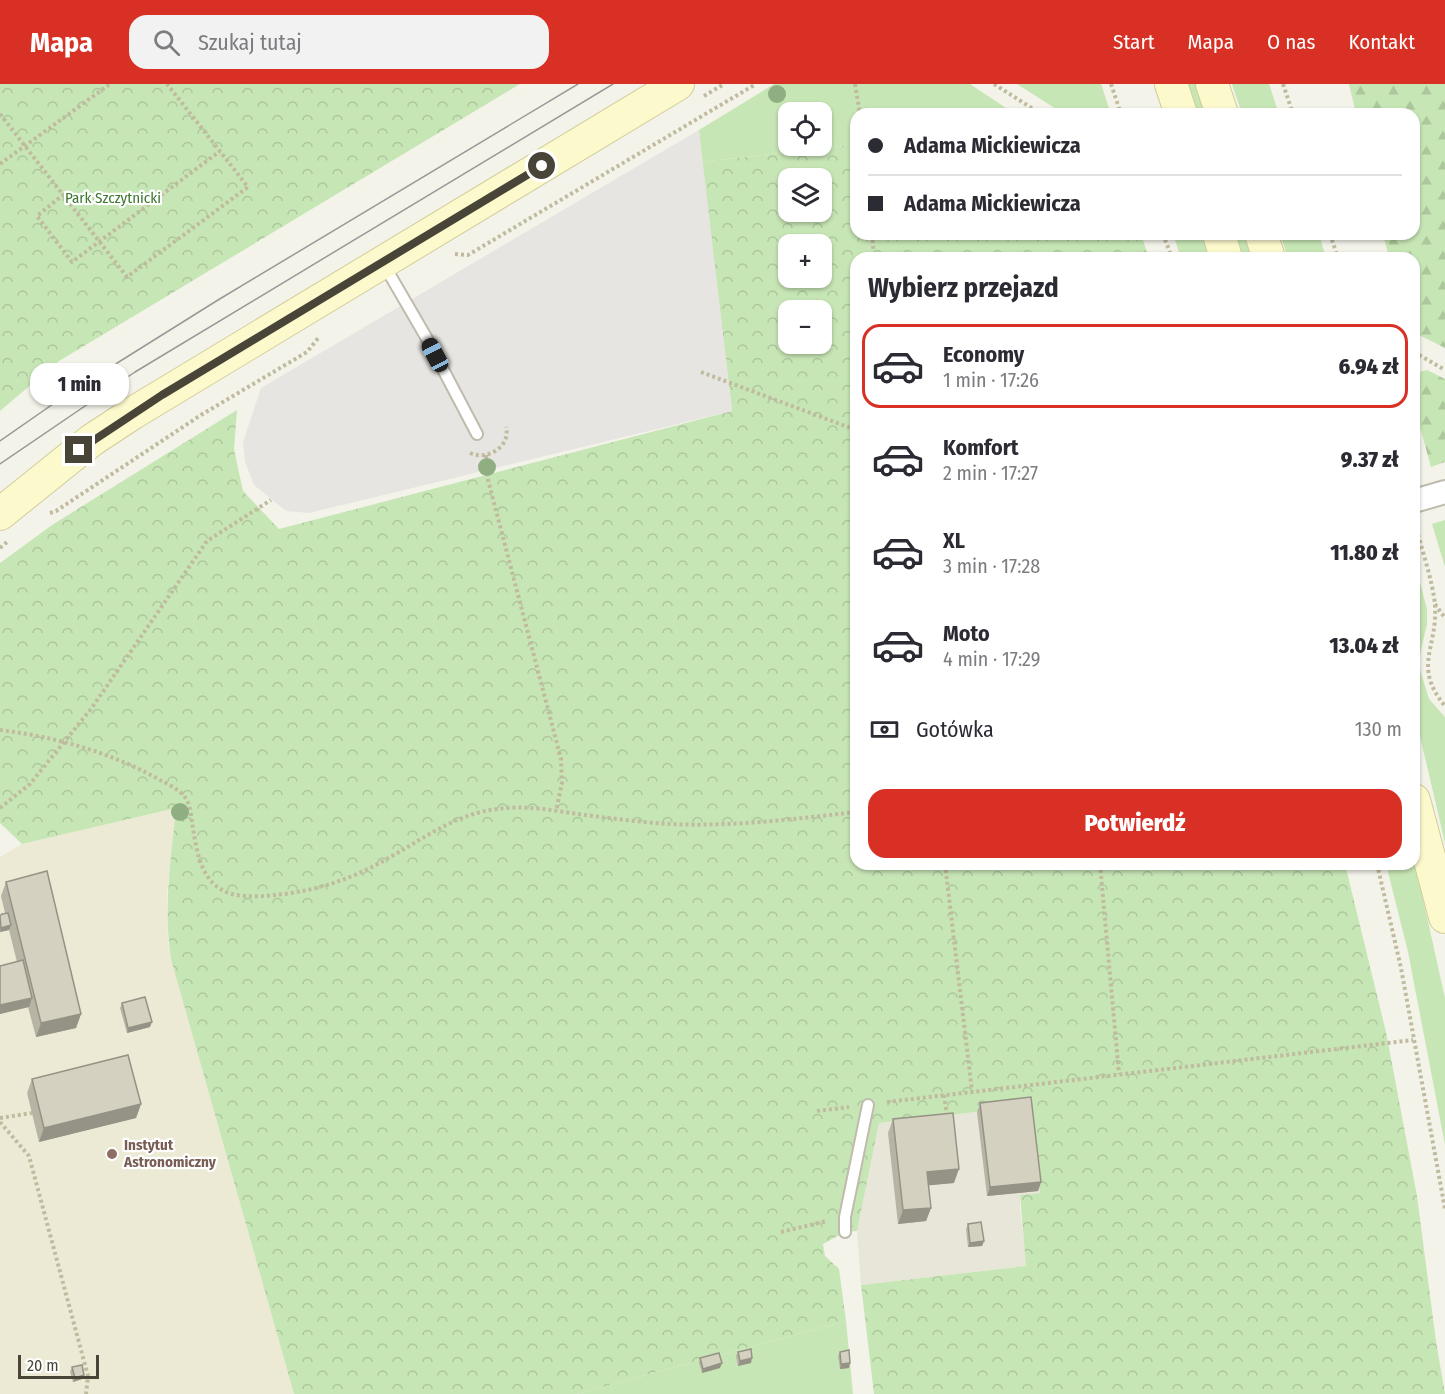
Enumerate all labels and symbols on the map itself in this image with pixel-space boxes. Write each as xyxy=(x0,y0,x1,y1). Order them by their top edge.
route start xyxy=(528,152,555,179)
park label: Park Szczytnicki xyxy=(65,189,161,207)
car xyxy=(419,335,451,375)
callout: 1 min xyxy=(29,363,128,405)
route end xyxy=(65,436,92,463)
place label: Instytut Astronomiczny xyxy=(123,1136,217,1171)
marker: Instytut Astronomiczny xyxy=(105,1147,119,1161)
scale bar xyxy=(18,1352,99,1380)

